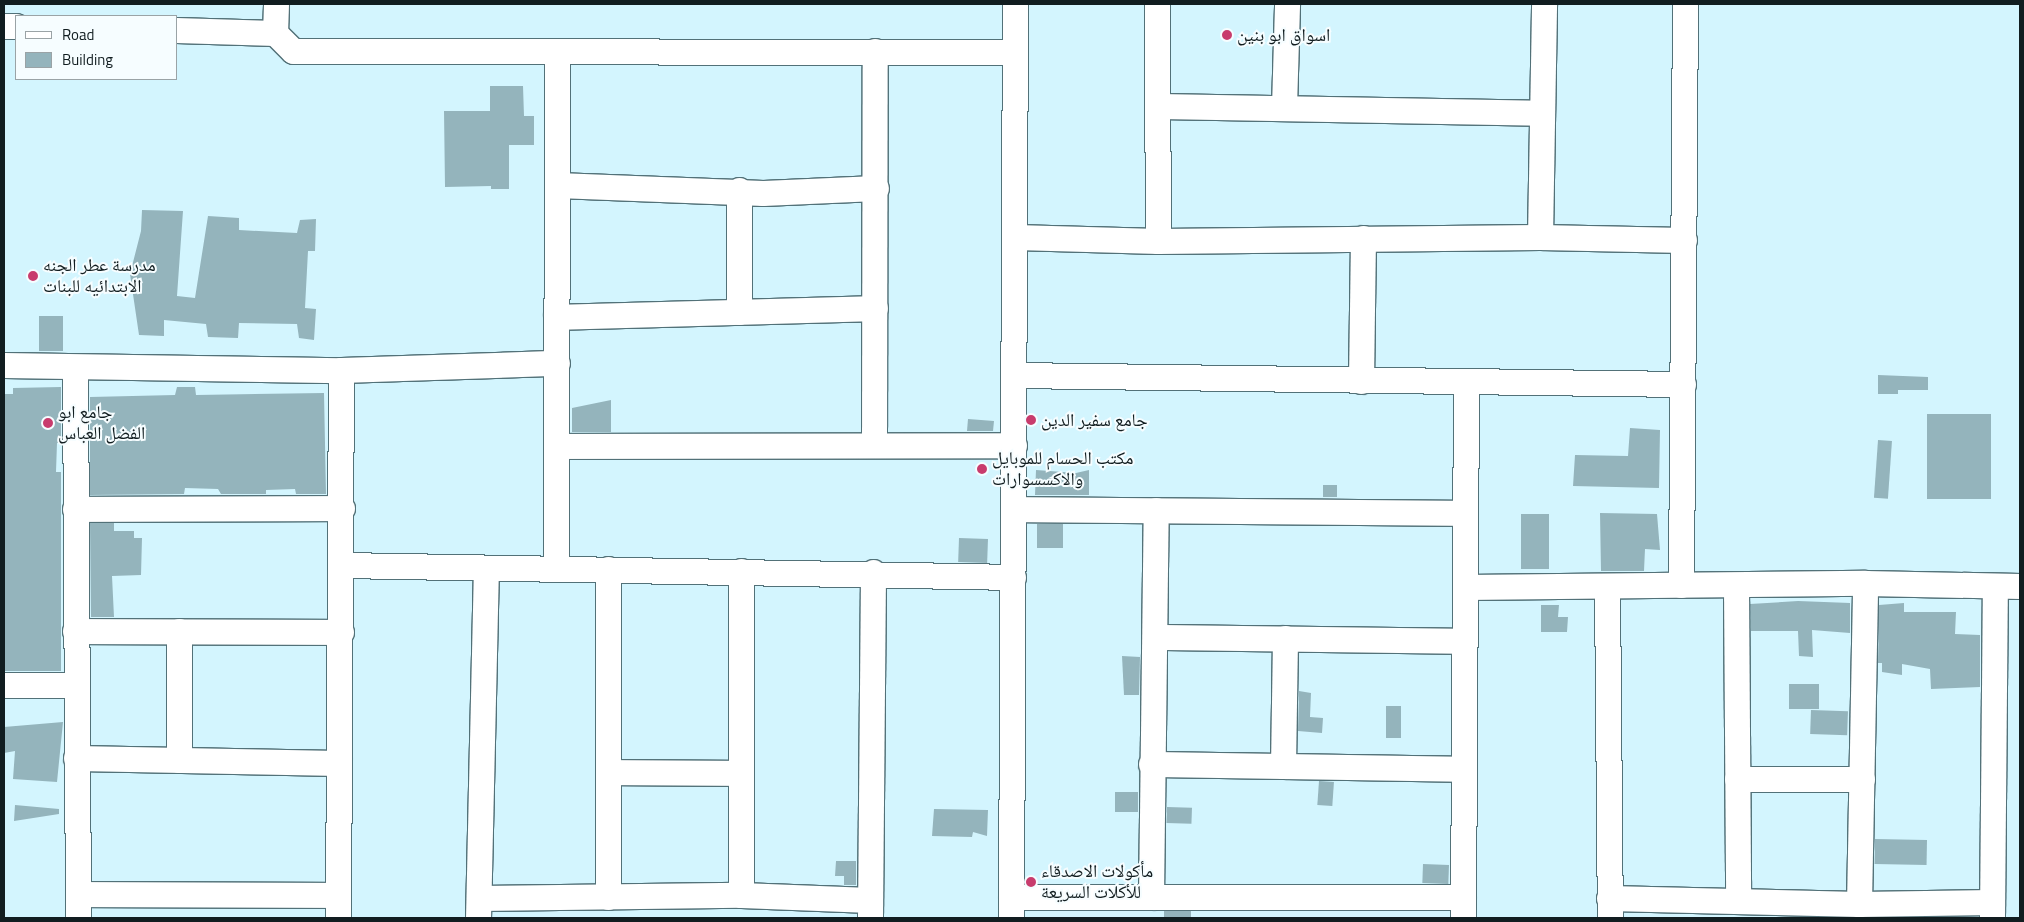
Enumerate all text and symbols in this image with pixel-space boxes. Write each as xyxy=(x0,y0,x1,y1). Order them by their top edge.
legend xyxy=(15,15,178,80)
text: Road xyxy=(62,23,94,46)
place label: اسواق ابو بنين xyxy=(1237,24,1330,46)
marker: اسواق ابو بنين xyxy=(1221,29,1233,41)
text: Building xyxy=(62,48,113,71)
place label: مدرسة عطر الجنه الابتدائيه للبنات xyxy=(43,255,156,298)
marker: مدرسة عطر الجنه الابتدائيه للبنات xyxy=(27,270,39,282)
place label: جامع ابو الفضل العباس xyxy=(58,402,145,444)
place label: جامع سفير الدين xyxy=(1041,409,1148,431)
marker: جامع سفير الدين xyxy=(1025,414,1037,426)
marker: جامع ابو الفضل العباس xyxy=(42,417,54,429)
place label: مكتب الحسام للموبايل والاكسسوارات xyxy=(992,448,1133,490)
marker: مكتب الحسام للموبايل والاكسسوارات xyxy=(976,463,988,475)
place label: مأكولات الاصدقاء للأكلات السريعة xyxy=(1041,861,1153,904)
marker: مأكولات الاصدقاء للأكلات السريعة xyxy=(1025,876,1037,888)

